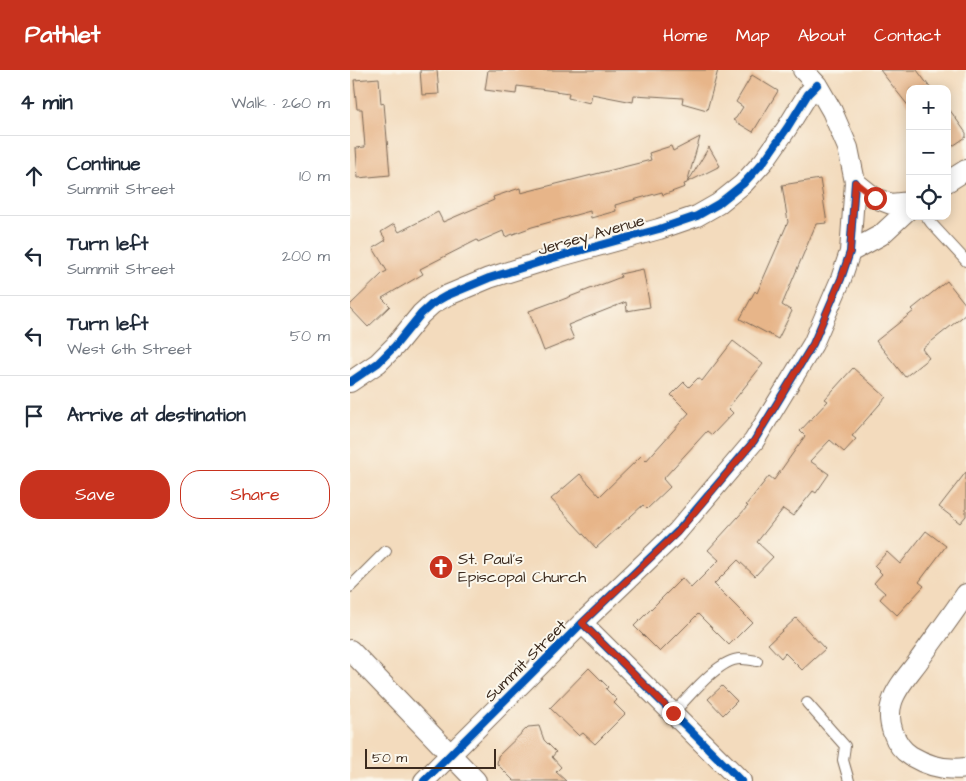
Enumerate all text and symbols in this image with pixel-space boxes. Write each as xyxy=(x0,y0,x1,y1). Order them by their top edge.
text: Pathlet xyxy=(25,18,101,52)
text: Home xyxy=(663,23,708,48)
text: Map xyxy=(736,23,770,48)
text: About xyxy=(798,23,846,48)
text: Contact xyxy=(874,23,941,48)
map controls xyxy=(906,85,951,220)
button: + xyxy=(906,85,951,130)
text: 4 min xyxy=(20,88,73,117)
text: Walk · 260 m xyxy=(231,92,330,114)
button: − xyxy=(906,130,951,175)
text: Continue xyxy=(67,151,141,178)
icon: ahead xyxy=(20,162,48,190)
text: 10 m xyxy=(299,165,330,187)
button: locate xyxy=(906,175,951,220)
text: Summit Street xyxy=(67,178,175,200)
route start xyxy=(864,187,887,210)
street label: Jersey Avenue xyxy=(535,209,648,262)
text: Turn left xyxy=(67,231,148,258)
icon: left xyxy=(20,242,48,270)
text: 200 m xyxy=(282,245,330,267)
text: Summit Street xyxy=(67,258,175,280)
text: Turn left xyxy=(67,311,148,338)
icon: left xyxy=(20,322,48,350)
text: 50 m xyxy=(290,325,330,347)
text: West 6th Street xyxy=(67,338,192,360)
icon: arrive xyxy=(20,402,48,430)
text: Arrive at destination xyxy=(67,402,246,429)
button: Save xyxy=(20,470,170,519)
button: Share xyxy=(180,470,330,519)
place label: St. Paul's Episcopal Church xyxy=(458,548,586,588)
church icon: St. Paul's Episcopal Church xyxy=(428,554,454,580)
street label: Summit Street xyxy=(480,614,572,707)
route end xyxy=(662,702,685,725)
scale bar xyxy=(365,746,496,769)
text: 50 m xyxy=(372,748,407,768)

